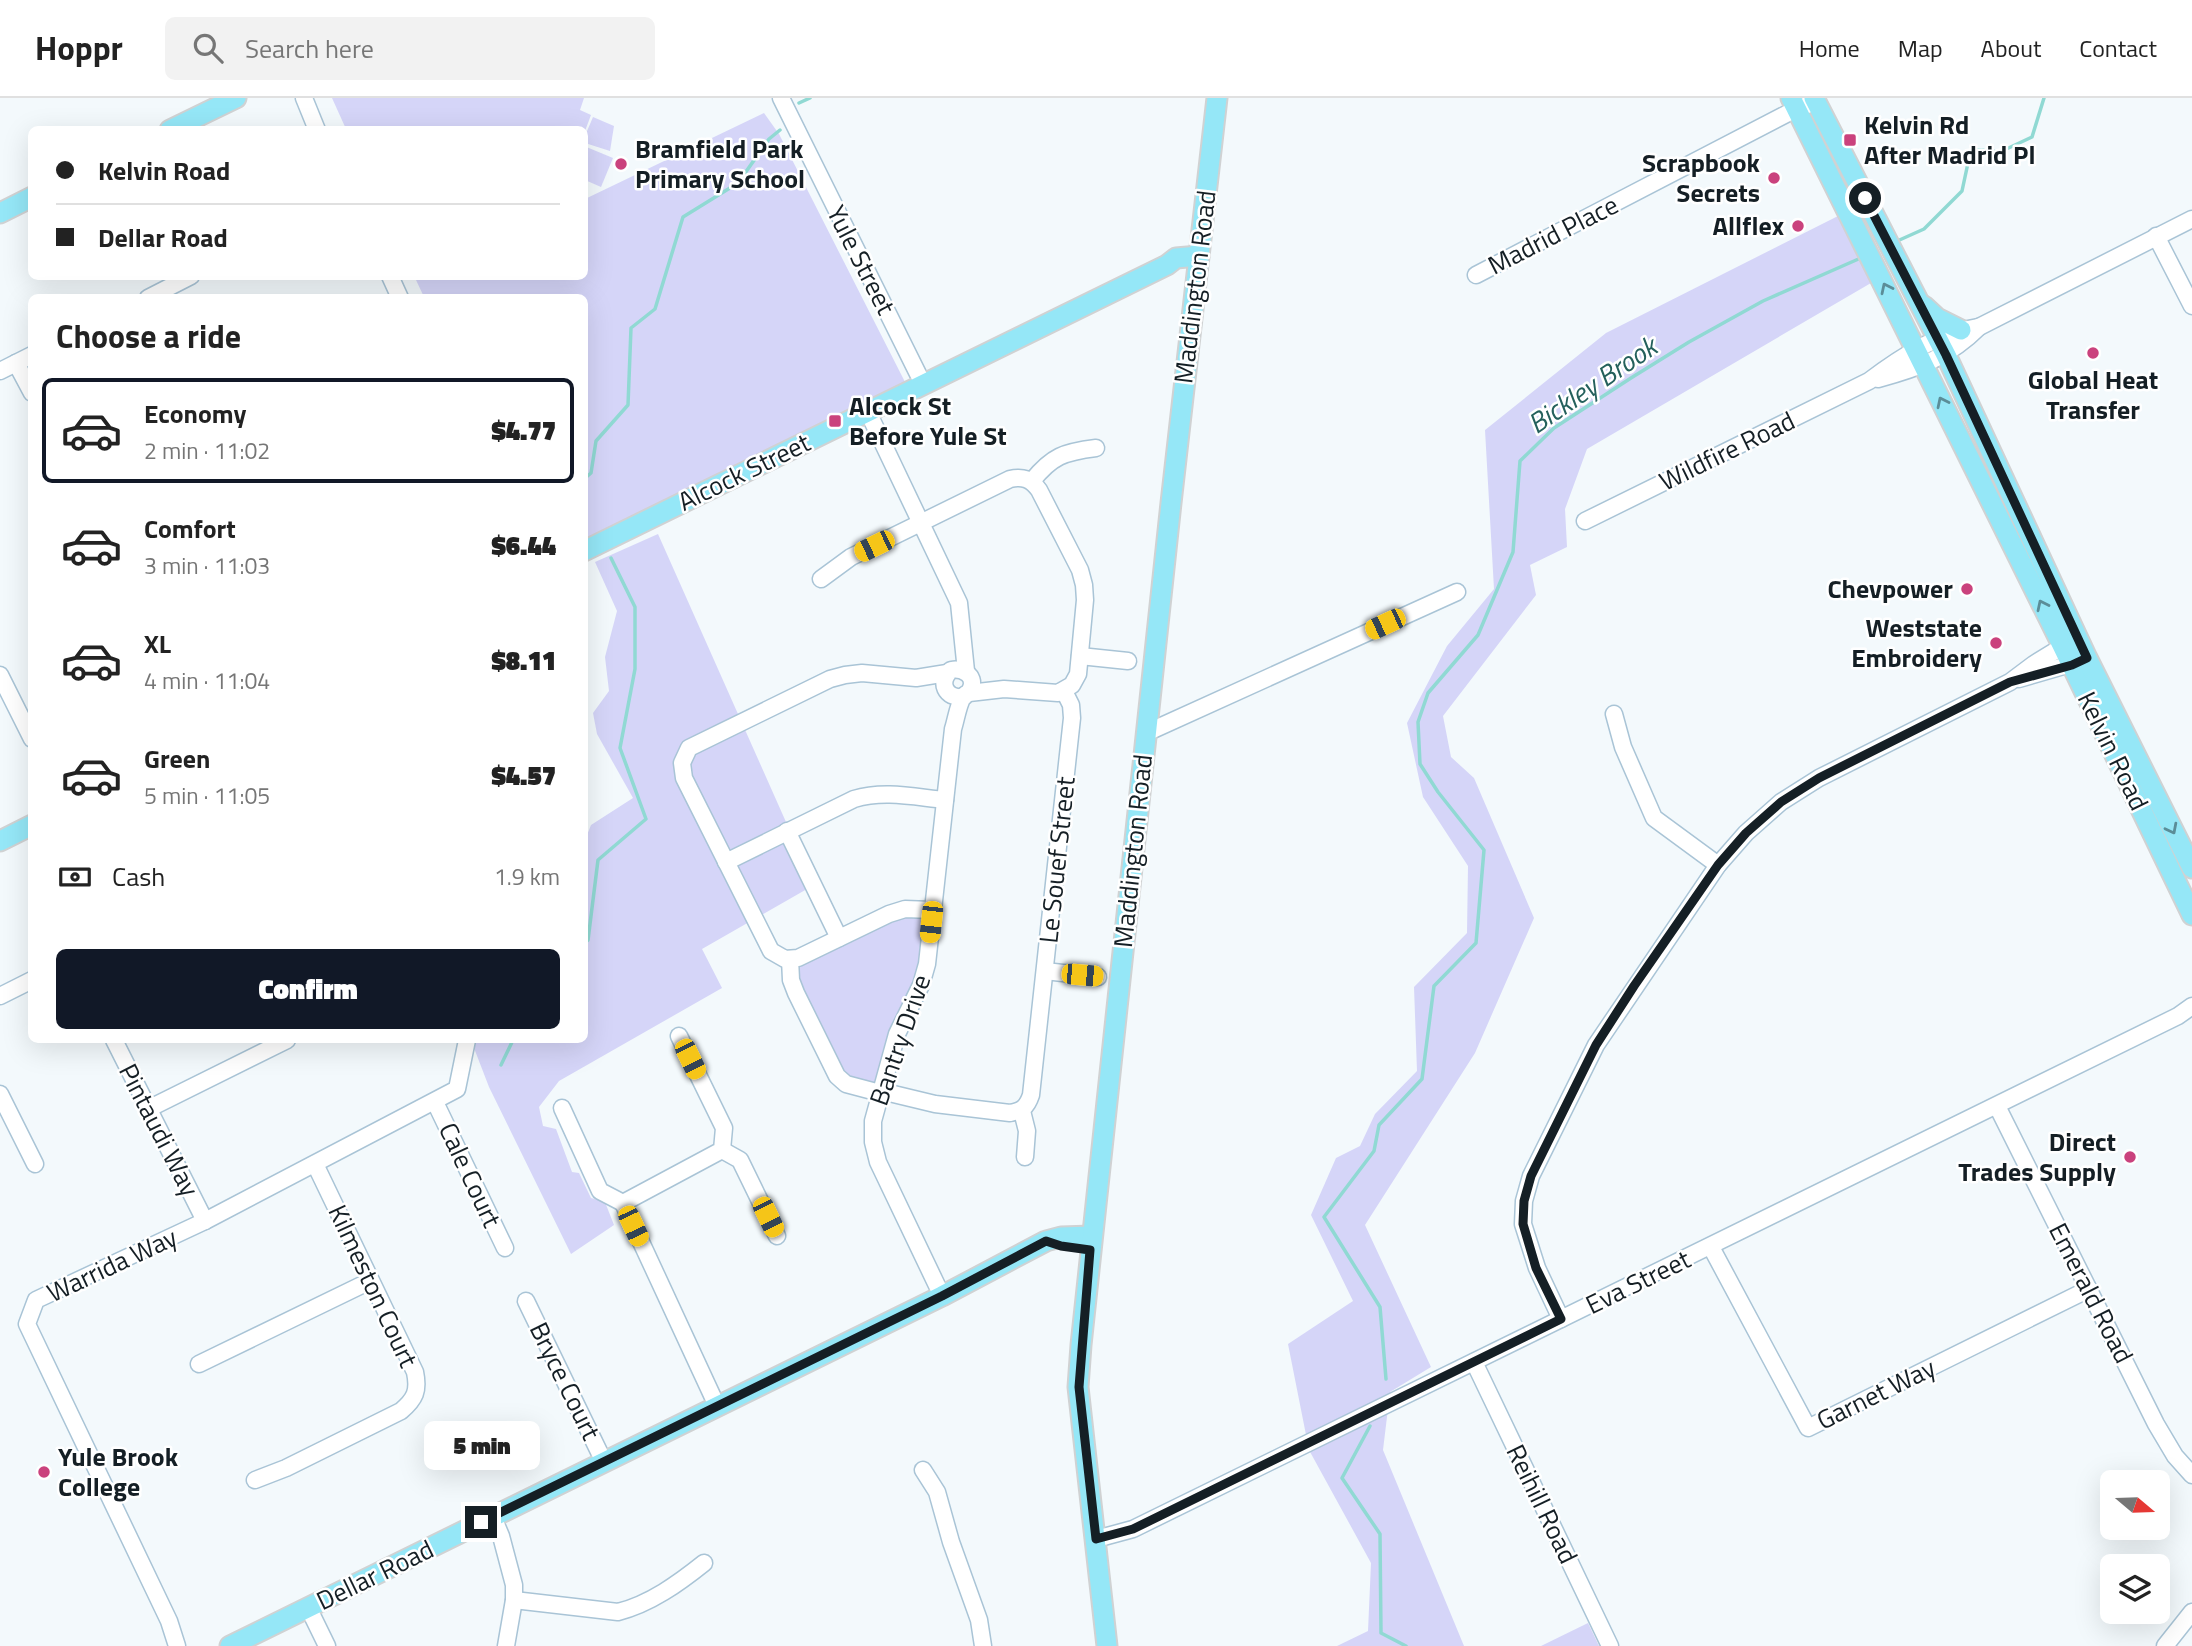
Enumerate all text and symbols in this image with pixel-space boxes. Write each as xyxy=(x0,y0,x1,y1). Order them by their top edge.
search box xyxy=(165,17,655,80)
text: Hoppr xyxy=(35,23,123,73)
icon: search xyxy=(189,29,227,67)
text: Search here xyxy=(245,29,374,68)
text: Home xyxy=(1799,30,1860,66)
text: Map xyxy=(1898,30,1943,66)
text: About xyxy=(1981,30,2041,66)
text: Contact xyxy=(2079,30,2157,66)
place label: Kelvin Rd After Madrid Pl xyxy=(1864,105,2035,174)
place label: Bramfield Park Primary School xyxy=(635,129,805,198)
marker: Kelvin Rd After Madrid Pl xyxy=(1842,132,1858,148)
place label: Scrapbook Secrets xyxy=(1642,143,1761,212)
text: Kelvin Road xyxy=(98,151,230,190)
marker: Bramfield Park Primary School xyxy=(613,156,629,172)
marker: Scrapbook Secrets xyxy=(1766,170,1782,186)
route start xyxy=(1849,182,1881,214)
street label: Madrid Place xyxy=(1481,185,1625,284)
street label: Maddington Road xyxy=(1163,188,1226,386)
street label: Yule Street xyxy=(817,198,906,321)
place label: Allflex xyxy=(1712,206,1784,245)
text: Dellar Road xyxy=(98,218,228,257)
marker: Allflex xyxy=(1790,218,1806,234)
one-way arrow xyxy=(1880,283,1894,296)
text: Choose a ride xyxy=(56,312,241,360)
water label: Bickley Brook xyxy=(1518,323,1668,444)
marker: Global Heat Transfer xyxy=(2085,345,2101,361)
place label: Global Heat Transfer xyxy=(2028,360,2158,429)
place label: Alcock St Before Yule St xyxy=(849,386,1007,455)
text: Economy xyxy=(144,394,246,433)
one-way arrow xyxy=(1936,397,1950,409)
icon: car xyxy=(60,399,123,462)
street label: Wildfire Road xyxy=(1652,401,1801,500)
text: $4.77 xyxy=(491,411,556,450)
marker: Alcock St Before Yule St xyxy=(827,413,843,429)
street label: Alcock Street xyxy=(671,423,817,520)
text: 2 min · 11:02 xyxy=(144,433,270,468)
text: Comfort xyxy=(144,509,236,548)
icon: car xyxy=(60,514,123,577)
text: $6.44 xyxy=(491,526,556,565)
car xyxy=(851,527,898,565)
text: 3 min · 11:03 xyxy=(144,548,270,583)
place label: Chevpower xyxy=(1827,569,1953,608)
marker: Chevpower xyxy=(1959,581,1975,597)
one-way arrow xyxy=(2037,600,2051,612)
car xyxy=(1362,606,1409,642)
place label: Weststate Embroidery xyxy=(1851,608,1982,677)
text: XL xyxy=(144,624,171,663)
icon: car xyxy=(60,629,123,692)
marker: Weststate Embroidery xyxy=(1988,635,2004,651)
text: $8.11 xyxy=(491,641,556,680)
text: 4 min · 11:04 xyxy=(144,663,270,698)
street label: Kelvin Road xyxy=(2068,685,2159,817)
text: Green xyxy=(144,739,210,778)
icon: car xyxy=(60,744,123,807)
street label: Maddington Road xyxy=(1103,752,1162,950)
text: $4.57 xyxy=(491,756,556,795)
street label: Le Souef Street xyxy=(1028,775,1085,945)
text: 5 min · 11:05 xyxy=(144,778,270,813)
one-way arrow xyxy=(2164,822,2178,834)
text: Cash xyxy=(112,857,165,896)
icon: cash xyxy=(56,858,94,896)
text: 1.9 km xyxy=(494,859,560,894)
car xyxy=(919,900,944,944)
button: Confirm xyxy=(56,949,560,1029)
car xyxy=(1061,963,1104,987)
street label: Bantry Drive xyxy=(859,969,940,1111)
car xyxy=(672,1036,709,1082)
street label: Pintaudi Way xyxy=(109,1057,210,1203)
street label: Cale Court xyxy=(429,1116,512,1234)
place label: Direct Trades Supply xyxy=(1958,1122,2116,1191)
marker: Direct Trades Supply xyxy=(2122,1149,2138,1165)
car xyxy=(750,1194,787,1240)
street label: Kilmeston Court xyxy=(319,1198,428,1374)
car xyxy=(615,1203,652,1249)
street label: Emerald Road xyxy=(2039,1216,2144,1370)
street label: Warrida Way xyxy=(40,1217,183,1312)
street label: Eva Street xyxy=(1579,1239,1697,1324)
street label: Bryce Court xyxy=(520,1315,611,1446)
street label: Garnet Way xyxy=(1810,1348,1942,1439)
callout: 5 min xyxy=(423,1420,539,1470)
text: 5 min xyxy=(453,1428,511,1463)
place label: Yule Brook College xyxy=(58,1437,179,1506)
street label: Reihill Road xyxy=(1497,1438,1588,1570)
marker: Yule Brook College xyxy=(36,1464,52,1480)
north arrow xyxy=(2100,1470,2170,1540)
map controls xyxy=(2100,1470,2170,1624)
route end xyxy=(465,1506,497,1538)
street label: Dellar Road xyxy=(310,1529,440,1620)
button: layers xyxy=(2100,1554,2170,1624)

